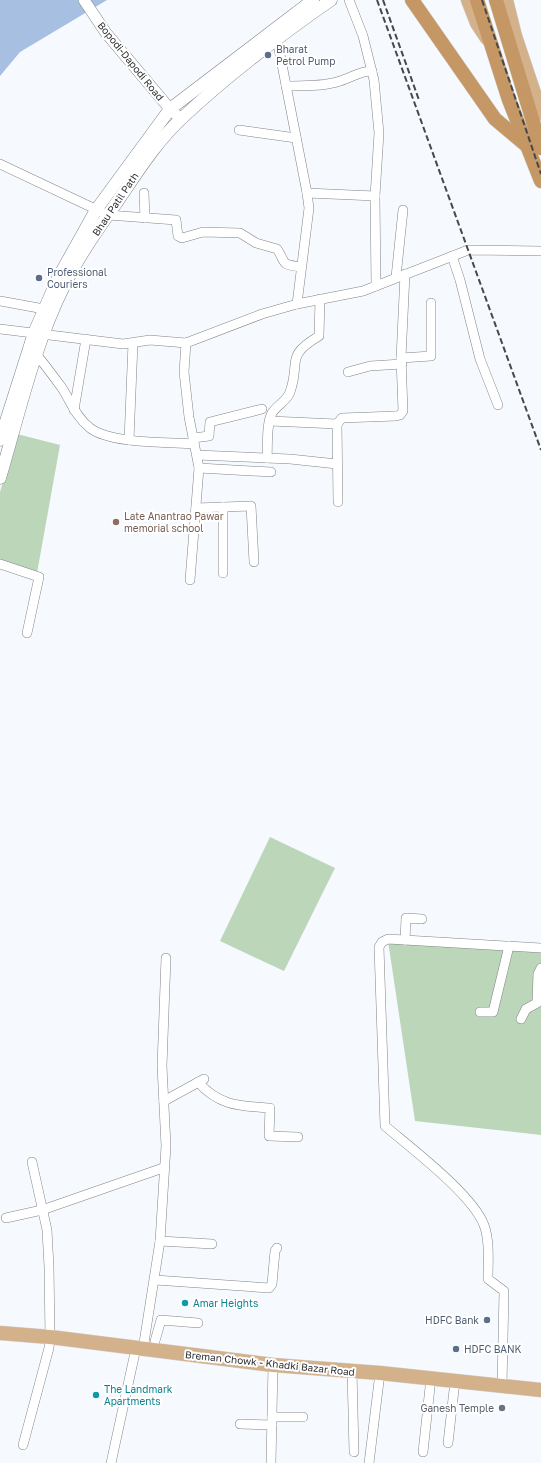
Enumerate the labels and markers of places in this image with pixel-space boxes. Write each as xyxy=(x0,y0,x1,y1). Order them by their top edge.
place label: Bharat Petrol Pump xyxy=(276,43,335,67)
marker: Bharat Petrol Pump xyxy=(263,50,273,60)
place label: Professional Couriers xyxy=(47,266,107,290)
marker: Professional Couriers xyxy=(34,273,44,283)
place label: Late Anantrao Pawar memorial school xyxy=(124,510,224,534)
marker: Late Anantrao Pawar memorial school xyxy=(111,517,121,527)
place label: Amar Heights xyxy=(193,1297,258,1309)
marker: Amar Heights xyxy=(180,1298,190,1308)
place label: HDFC Bank xyxy=(425,1314,479,1326)
marker: HDFC Bank xyxy=(482,1315,492,1325)
place label: HDFC BANK xyxy=(464,1343,522,1355)
marker: HDFC BANK xyxy=(451,1344,461,1354)
place label: The Landmark Apartments xyxy=(104,1383,173,1407)
marker: The Landmark Apartments xyxy=(91,1390,101,1400)
place label: Ganesh Temple xyxy=(420,1402,494,1414)
marker: Ganesh Temple xyxy=(497,1403,507,1413)

